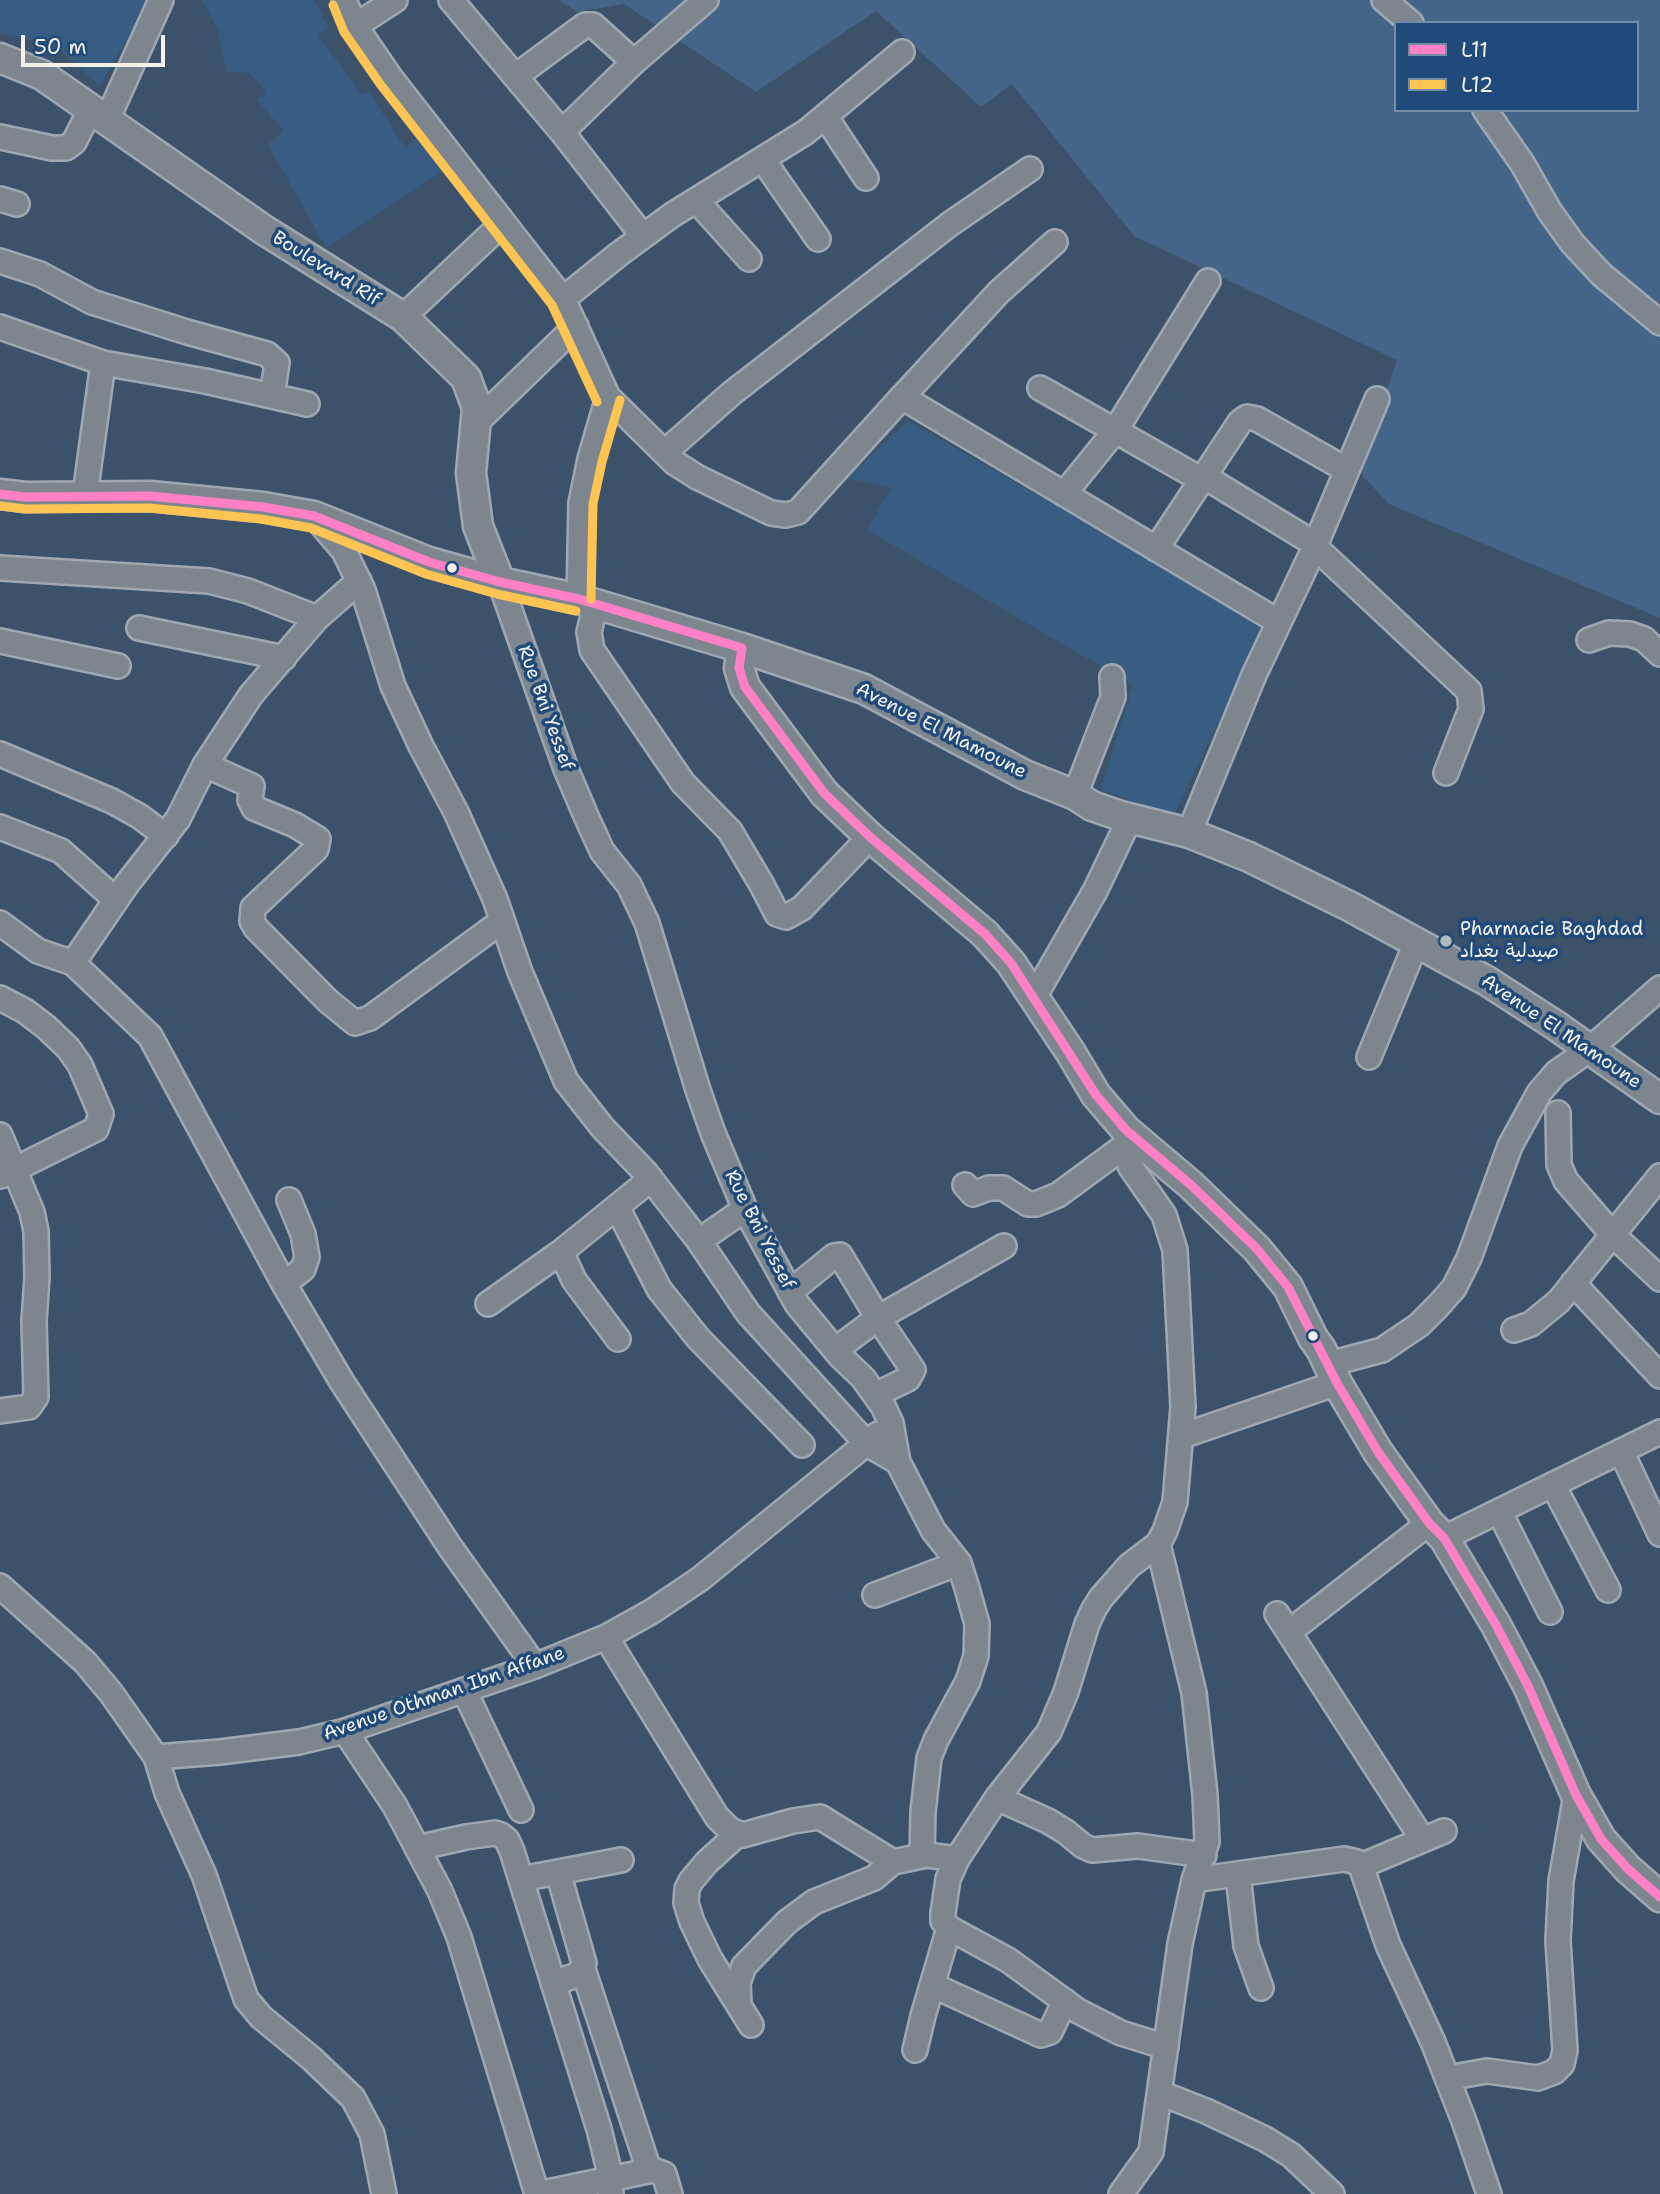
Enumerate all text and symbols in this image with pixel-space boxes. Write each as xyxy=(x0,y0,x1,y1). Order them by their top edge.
scale bar xyxy=(24,21,168,65)
legend xyxy=(1394,21,1639,112)
text: 50 m xyxy=(34,33,87,61)
text: L11 xyxy=(1461,36,1488,64)
text: L12 xyxy=(1461,71,1493,99)
street label: Boulevard Rif xyxy=(268,227,384,311)
unlabelled marker xyxy=(445,561,459,575)
street label: Rue Bni Yessef xyxy=(512,643,578,773)
street label: Avenue El Mamoune xyxy=(852,678,1030,784)
place label: Pharmacie Baghdad صيدلية بغداد xyxy=(1460,919,1643,963)
marker: Pharmacie Baghdad صيدلية بغداد xyxy=(1438,933,1454,949)
street label: Avenue El Mamoune xyxy=(1477,970,1645,1094)
street label: Rue Bni Yessef xyxy=(719,1167,799,1293)
unlabelled marker xyxy=(1306,1329,1320,1343)
street label: Avenue Othman Ibn Affane xyxy=(320,1642,568,1746)

